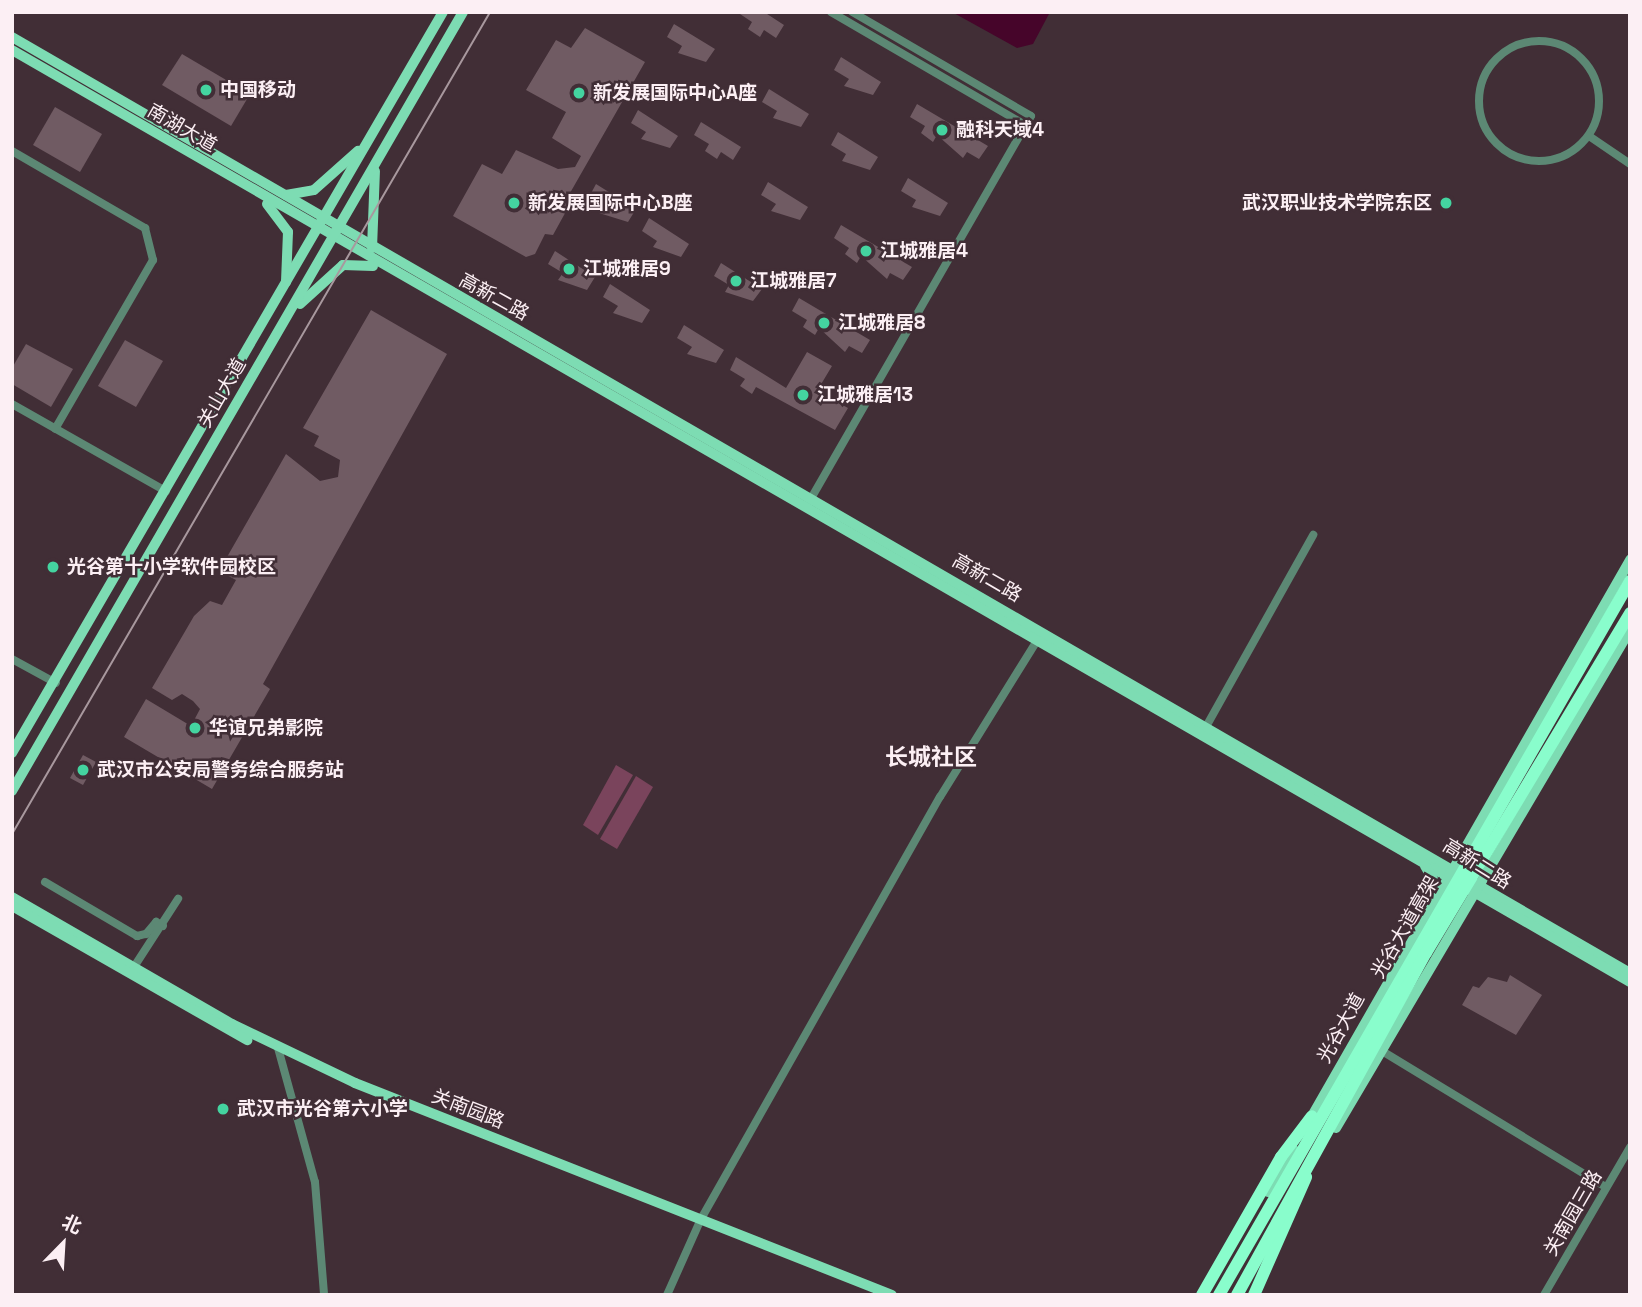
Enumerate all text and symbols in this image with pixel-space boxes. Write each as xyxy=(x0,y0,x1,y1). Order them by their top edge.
place label: 中国移动 xyxy=(220,79,296,101)
marker: 中国移动 xyxy=(198,82,214,98)
place label: 新发展国际中心A座 xyxy=(593,82,757,104)
marker: 新发展国际中心A座 xyxy=(571,85,587,101)
street label: 南湖大道 xyxy=(143,99,221,157)
place label: 融科天域4 xyxy=(956,119,1044,141)
marker: 融科天域4 xyxy=(934,122,950,138)
place label: 新发展国际中心B座 xyxy=(528,192,693,214)
place label: 武汉职业技术学院东区 xyxy=(1242,192,1432,214)
marker: 新发展国际中心B座 xyxy=(506,195,522,211)
marker: 武汉职业技术学院东区 xyxy=(1438,195,1454,211)
place label: 江城雅居4 xyxy=(880,240,968,262)
marker: 江城雅居4 xyxy=(858,243,874,259)
place label: 江城雅居9 xyxy=(583,258,671,280)
marker: 江城雅居9 xyxy=(561,261,577,277)
street label: 高新二路 xyxy=(455,269,533,325)
place label: 江城雅居7 xyxy=(750,270,837,292)
marker: 江城雅居7 xyxy=(728,273,744,289)
place label: 江城雅居8 xyxy=(838,312,925,334)
marker: 江城雅居8 xyxy=(816,315,832,331)
street label: 关山大道 xyxy=(193,354,251,432)
place label: 江城雅居13 xyxy=(817,384,913,406)
marker: 江城雅居13 xyxy=(795,387,811,403)
street label: 高新二路 xyxy=(948,549,1026,607)
place label: 光谷第十小学软件园校区 xyxy=(67,556,276,578)
marker: 光谷第十小学软件园校区 xyxy=(45,559,61,575)
place label: 华谊兄弟影院 xyxy=(209,717,323,739)
marker: 华谊兄弟影院 xyxy=(187,720,203,736)
district label: 长城社区 xyxy=(885,743,977,771)
place label: 武汉市公安局警务综合服务站 xyxy=(97,759,344,781)
marker: 武汉市公安局警务综合服务站 xyxy=(75,762,91,778)
street label: 高新二路 xyxy=(1439,834,1515,894)
street label: 光谷大道高架 xyxy=(1367,872,1443,982)
street label: 光谷大道 xyxy=(1313,989,1369,1067)
street label: 关南园路 xyxy=(428,1085,508,1133)
place label: 武汉市光谷第六小学 xyxy=(237,1098,408,1120)
marker: 武汉市光谷第六小学 xyxy=(215,1101,231,1117)
street label: 关南园三路 xyxy=(1539,1166,1607,1260)
north arrow xyxy=(28,1209,98,1279)
text: 北 xyxy=(58,1209,86,1240)

